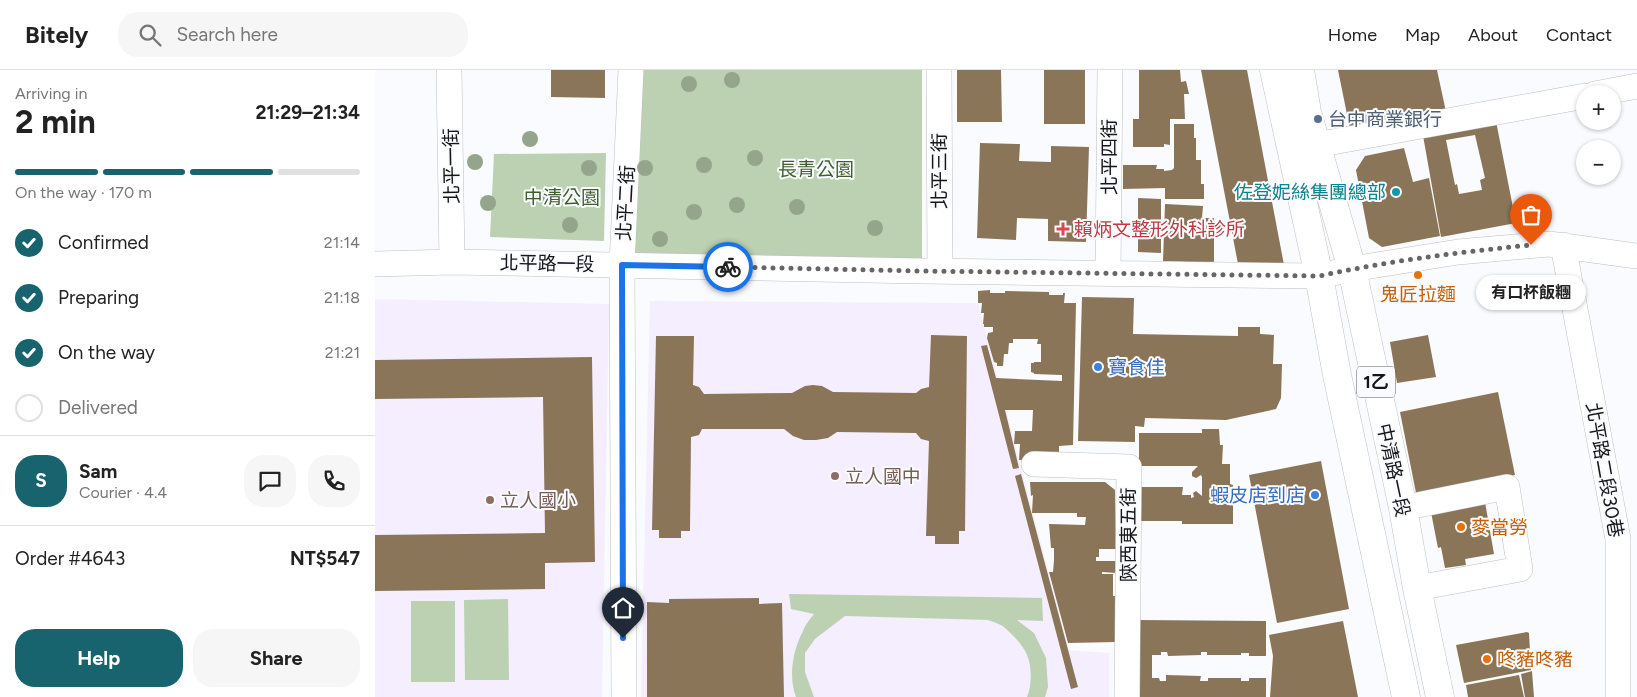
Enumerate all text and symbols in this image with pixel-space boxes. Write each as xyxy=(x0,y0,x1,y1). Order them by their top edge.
search box xyxy=(118,12,468,57)
text: Bitely xyxy=(25,20,88,49)
icon: search xyxy=(136,21,164,49)
text: Search here xyxy=(176,23,278,46)
text: Home xyxy=(1328,24,1377,46)
text: Map xyxy=(1405,24,1440,46)
text: About xyxy=(1468,24,1518,46)
text: Contact xyxy=(1546,24,1612,46)
text: Arriving in xyxy=(15,84,87,103)
map controls xyxy=(1576,85,1621,185)
button: + xyxy=(1576,85,1621,130)
text: 21:29–21:34 xyxy=(255,101,360,124)
text: 2 min xyxy=(15,103,96,141)
place label: 台中商業銀行 xyxy=(1328,108,1442,131)
marker: 台中商業銀行 xyxy=(1312,113,1324,125)
street label: 北平四街 xyxy=(1098,119,1121,195)
street label: 北平一街 xyxy=(439,128,464,204)
street label: 北平三街 xyxy=(928,133,951,209)
button: − xyxy=(1576,140,1621,185)
park label: 長青公園 xyxy=(778,158,854,181)
street label: 北平二街 xyxy=(612,164,639,242)
place label: 佐登妮絲集團總部 xyxy=(1234,181,1386,204)
text: On the way · 170 m xyxy=(15,183,152,202)
park label: 中清公園 xyxy=(524,186,600,209)
marker: 佐登妮絲集團總部 xyxy=(1390,186,1402,198)
pin xyxy=(1510,194,1552,245)
icon: bag xyxy=(1517,201,1545,229)
place label: 賴炳文整形外科診所 xyxy=(1074,218,1245,241)
marker: 賴炳文整形外科診所 xyxy=(1056,222,1070,236)
icon: check xyxy=(15,229,43,257)
text: Confirmed xyxy=(58,231,149,254)
text: 21:14 xyxy=(324,233,360,252)
courier xyxy=(703,242,753,292)
street label: 北平路一段 xyxy=(499,251,595,276)
icon: bike xyxy=(714,253,742,281)
marker: 鬼匠拉麵 xyxy=(1412,269,1424,281)
callout: 有口杯飯糰 xyxy=(1476,275,1586,310)
place label: 鬼匠拉麵 xyxy=(1380,283,1456,306)
text: 有口杯飯糰 xyxy=(1491,283,1571,302)
icon: check xyxy=(15,284,43,312)
text: Preparing xyxy=(58,286,139,309)
text: 21:18 xyxy=(324,288,360,307)
icon: check xyxy=(15,339,43,367)
text: On the way xyxy=(58,341,155,364)
text: 21:21 xyxy=(325,343,360,362)
place label: 寶食佳 xyxy=(1108,356,1165,379)
marker: 寶食佳 xyxy=(1092,361,1104,373)
road number: 1乙 xyxy=(1357,366,1395,398)
text: Delivered xyxy=(58,396,138,419)
street label: 北平路二段30巷 xyxy=(1581,401,1628,539)
street label: 中清路一段 xyxy=(1372,421,1415,519)
button: chat xyxy=(244,455,296,507)
button: phone xyxy=(308,455,360,507)
text: Sam xyxy=(79,460,117,483)
place label: 立人國中 xyxy=(845,465,921,488)
text: S xyxy=(35,469,47,492)
marker: 立人國中 xyxy=(829,470,841,482)
text: Courier · 4.4 xyxy=(79,483,167,502)
place label: 蝦皮店到店 xyxy=(1210,484,1305,507)
street label: 陝西東五街 xyxy=(1117,487,1140,583)
place label: 立人國小 xyxy=(500,489,576,512)
marker: 蝦皮店到店 xyxy=(1309,489,1321,501)
marker: 立人國小 xyxy=(484,494,496,506)
place label: 麥當勞 xyxy=(1471,516,1528,539)
marker: 麥當勞 xyxy=(1455,521,1467,533)
text: Order #4643 xyxy=(15,547,125,570)
text: NT$547 xyxy=(290,547,360,570)
pin xyxy=(602,587,644,638)
icon: home xyxy=(609,594,637,622)
button: Help xyxy=(15,629,183,687)
button: Share xyxy=(193,629,360,687)
place label: 咚豬咚豬 xyxy=(1497,648,1573,671)
marker: 咚豬咚豬 xyxy=(1481,653,1493,665)

